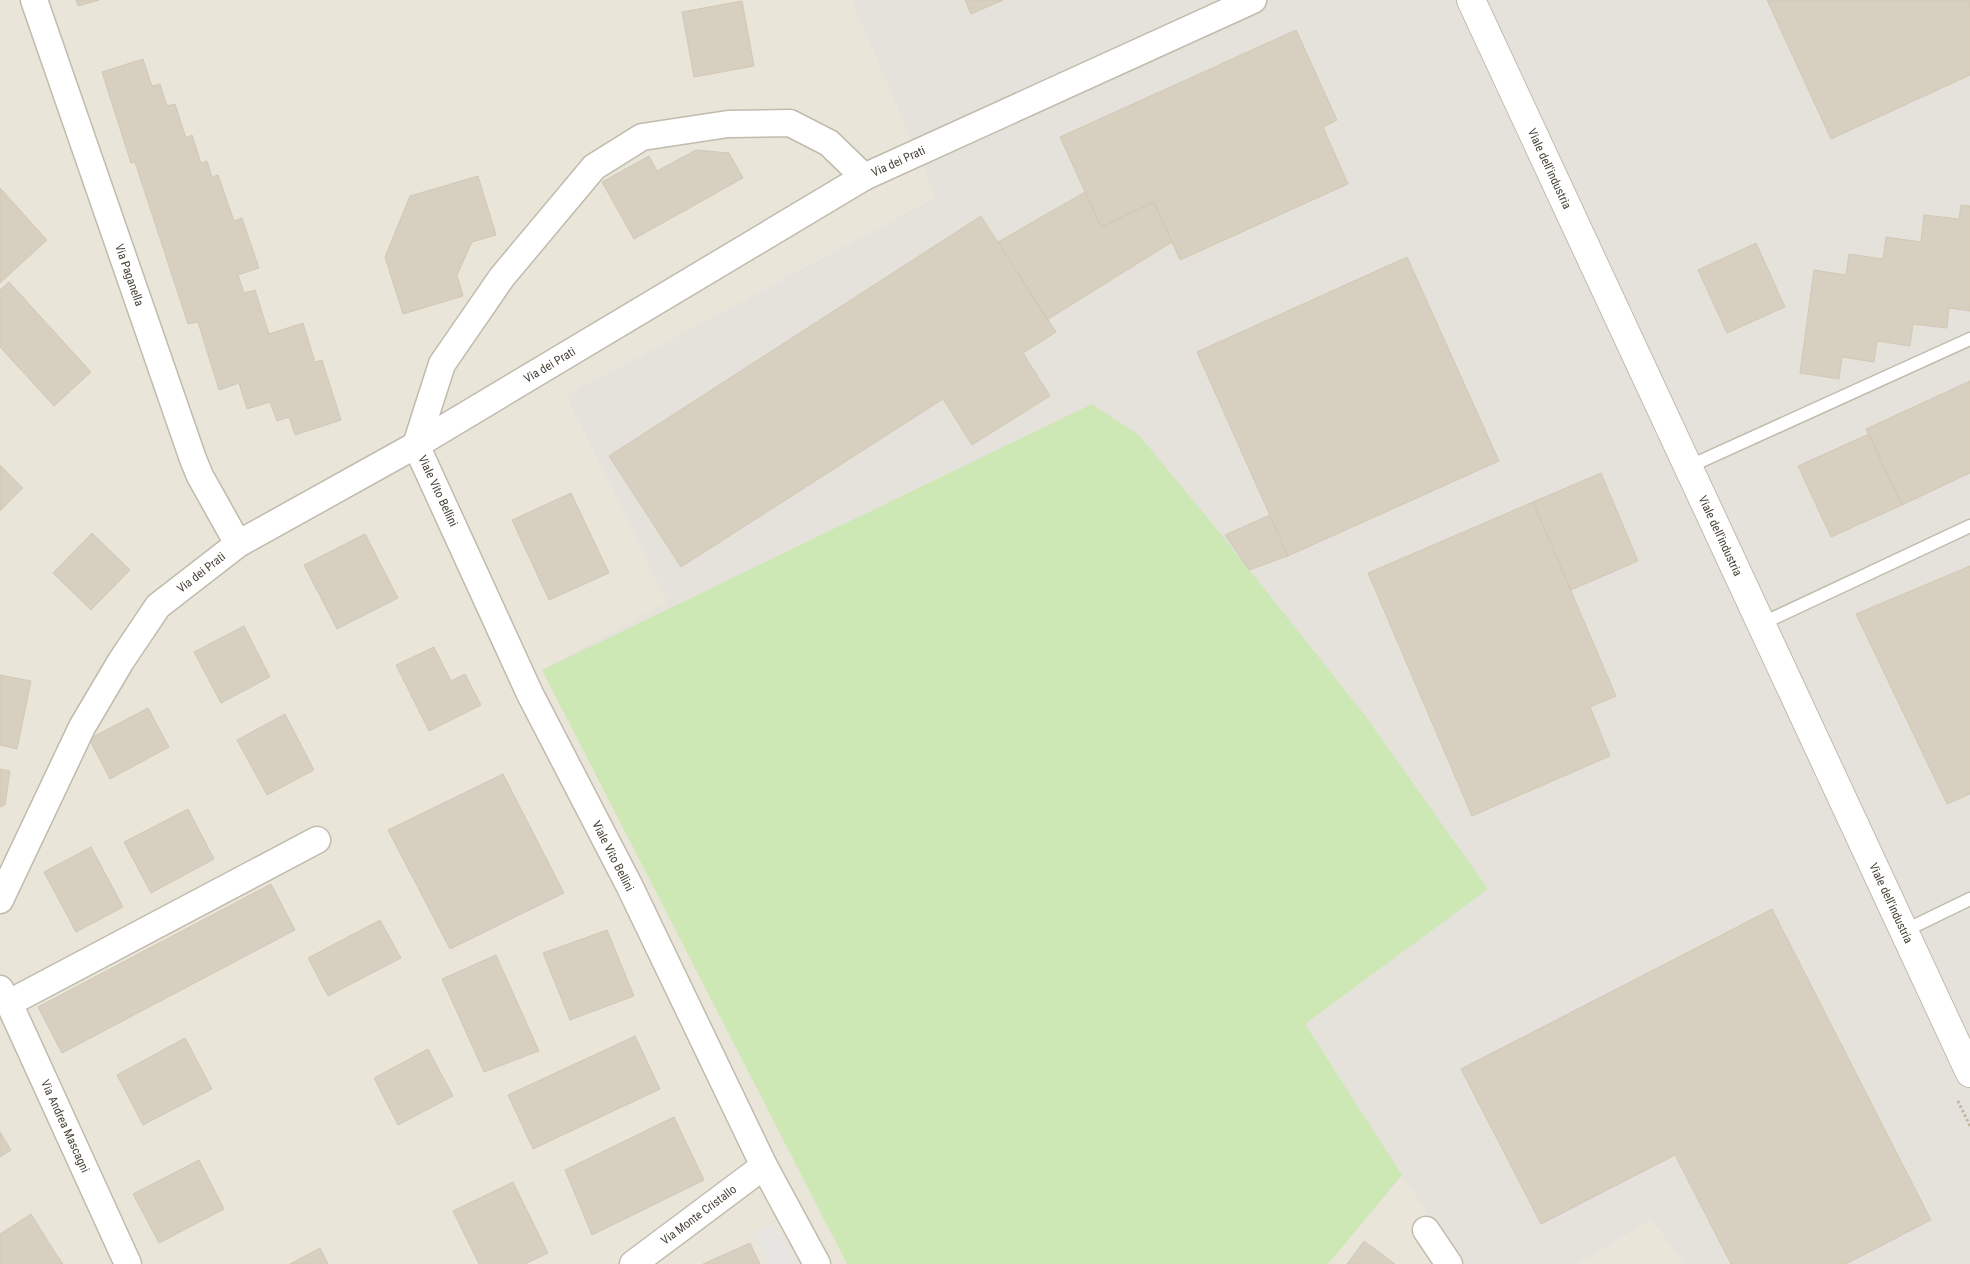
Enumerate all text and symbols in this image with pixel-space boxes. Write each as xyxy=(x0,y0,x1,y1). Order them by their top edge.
street label: Viale dell'industria xyxy=(1525,126,1574,211)
street label: Via dei Prati xyxy=(869,143,927,180)
street label: Via Paganella xyxy=(112,242,147,308)
street label: Via dei Prati xyxy=(521,344,578,386)
street label: Viale Vito Bellini xyxy=(415,453,461,529)
street label: Viale dell'industria xyxy=(1695,493,1745,579)
street label: Via dei Prati xyxy=(174,549,228,596)
street label: Viale Vito Bellini xyxy=(589,818,637,894)
street label: Viale dell'industria xyxy=(1866,861,1916,946)
street label: Via Andrea Mascagni xyxy=(38,1078,92,1175)
street label: Via Monte Cristallo xyxy=(658,1182,739,1248)

